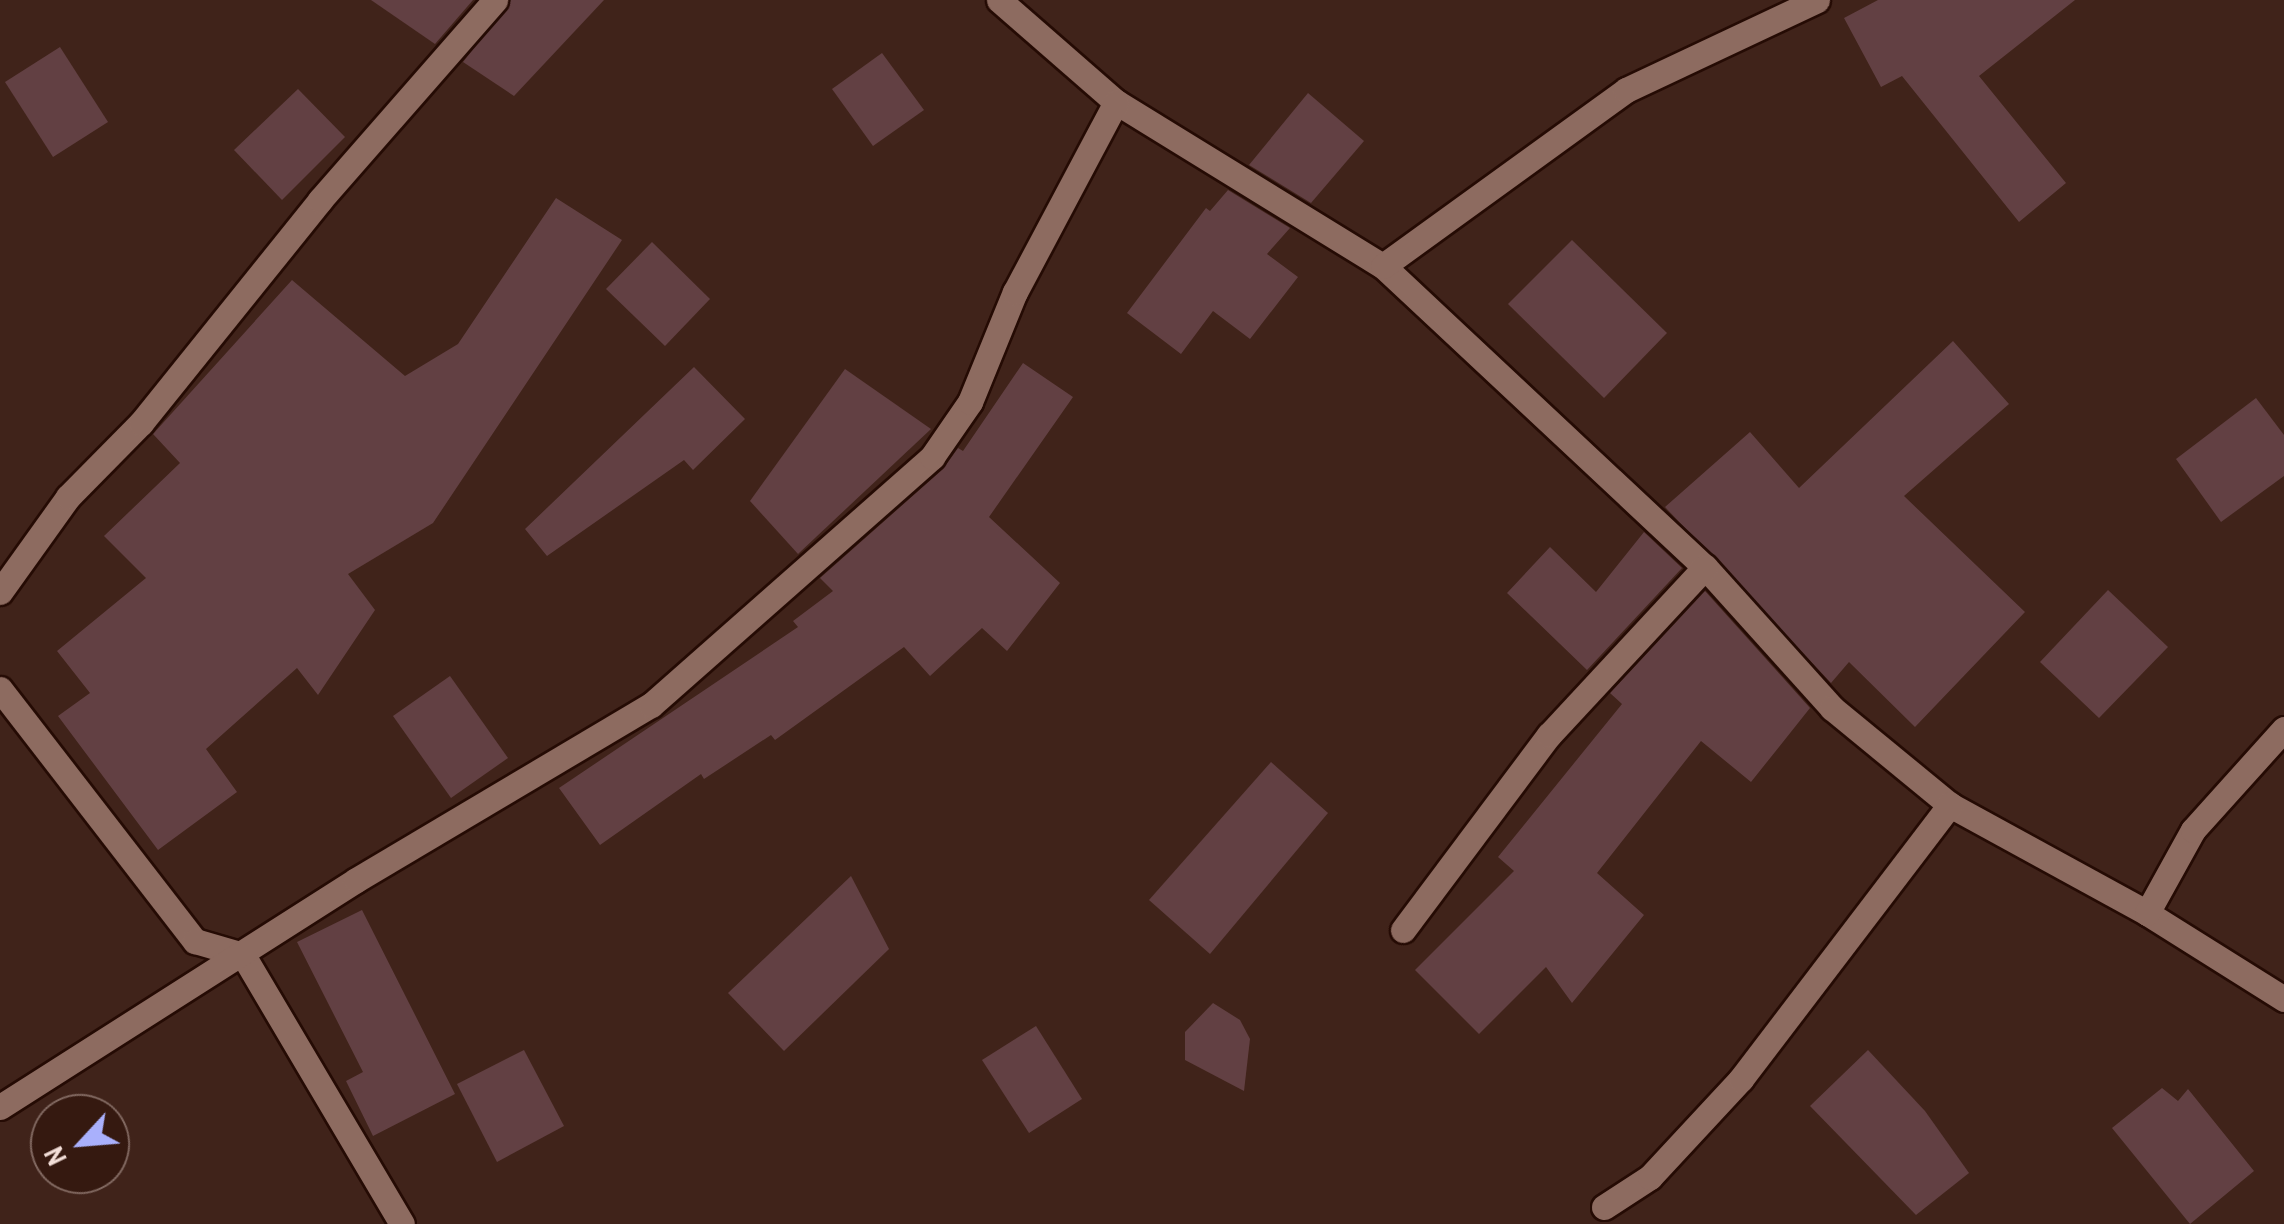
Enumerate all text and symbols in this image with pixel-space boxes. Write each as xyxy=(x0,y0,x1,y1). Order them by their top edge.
north arrow xyxy=(30,1094,130,1194)
text: N xyxy=(34,1141,76,1172)

